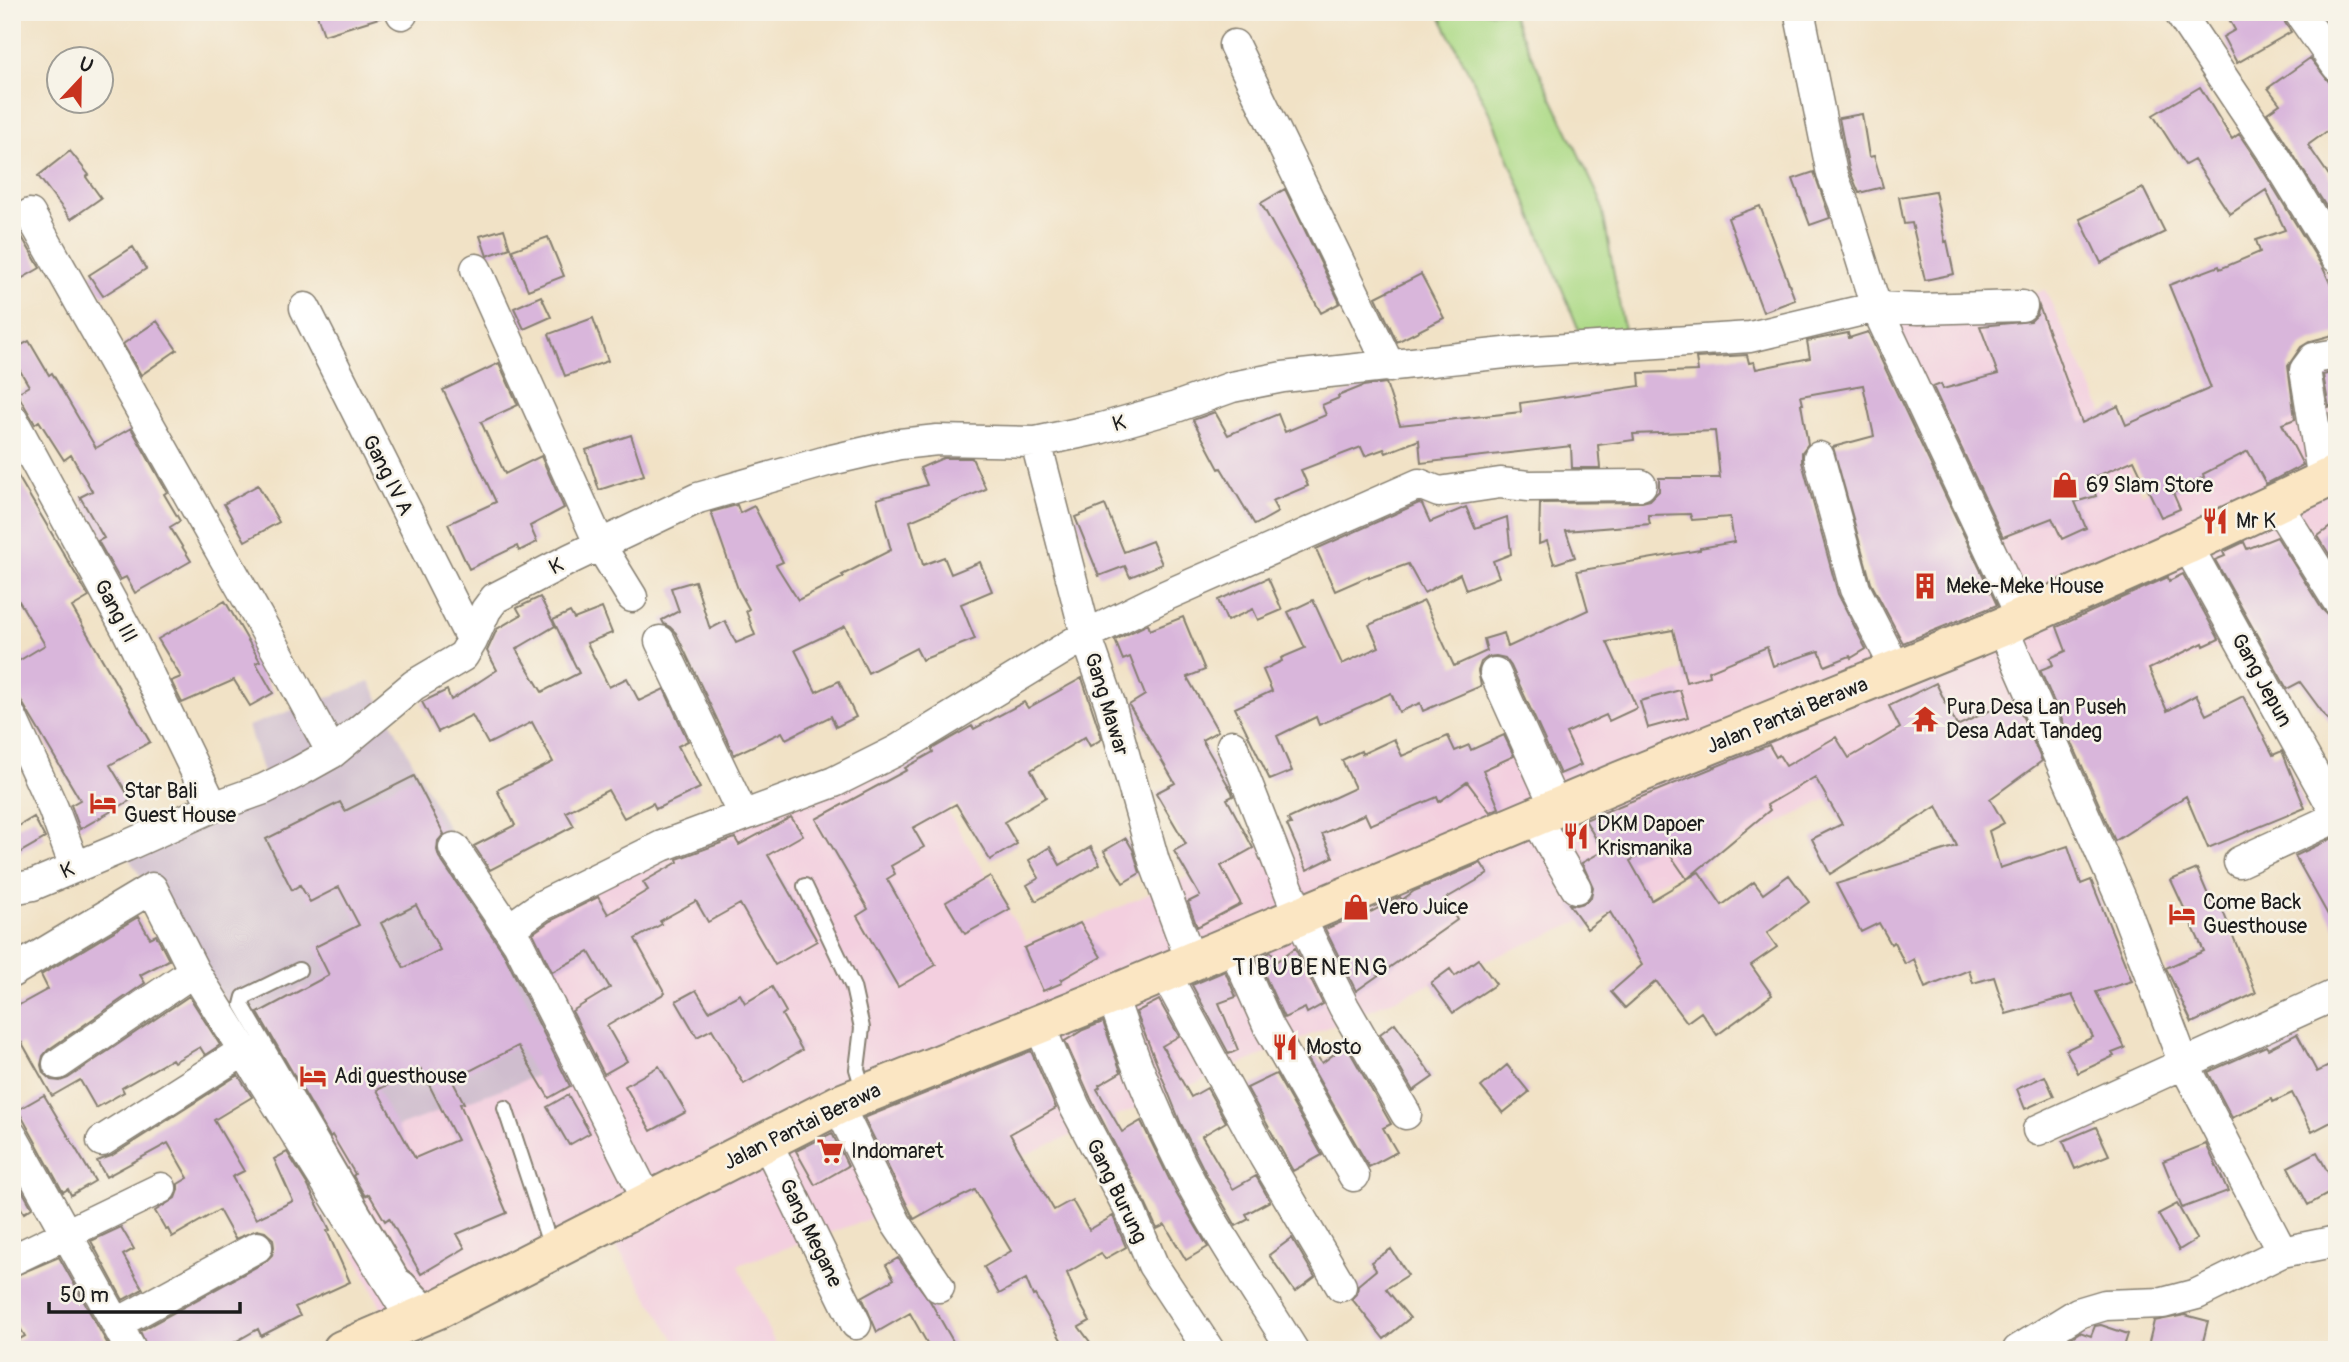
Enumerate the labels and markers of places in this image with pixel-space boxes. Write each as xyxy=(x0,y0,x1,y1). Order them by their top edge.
shop icon: 69 Slam Store xyxy=(2050,470,2080,500)
place label: 69 Slam Store xyxy=(2086,472,2214,499)
restaurant icon: Mr K xyxy=(2200,506,2230,536)
place label: Mr K xyxy=(2236,508,2276,535)
building icon: Meke-Meke House xyxy=(1910,571,1940,601)
place label: Meke-Meke House xyxy=(1946,573,2104,600)
place label: Pura Desa Lan Puseh Desa Adat Tandeg xyxy=(1946,694,2126,745)
temple icon: Pura Desa Lan Puseh Desa Adat Tandeg xyxy=(1910,704,1940,734)
place label: Star Bali Guest House xyxy=(124,778,237,829)
hotel icon: Star Bali Guest House xyxy=(88,788,118,818)
place label: DKM Dapoer Krismanika xyxy=(1597,811,1705,862)
restaurant icon: DKM Dapoer Krismanika xyxy=(1561,821,1591,851)
place label: Come Back Guesthouse xyxy=(2203,889,2308,940)
shop icon: Vero Juice xyxy=(1341,892,1371,922)
place label: Vero Juice xyxy=(1377,894,1469,921)
hotel icon: Come Back Guesthouse xyxy=(2167,899,2197,929)
restaurant icon: Mosto xyxy=(1270,1032,1300,1062)
place label: Mosto xyxy=(1306,1034,1362,1061)
hotel icon: Adi guesthouse xyxy=(298,1061,328,1091)
place label: Adi guesthouse xyxy=(334,1063,468,1090)
supermarket icon: Indomaret xyxy=(815,1136,845,1166)
place label: Indomaret xyxy=(851,1138,944,1165)

